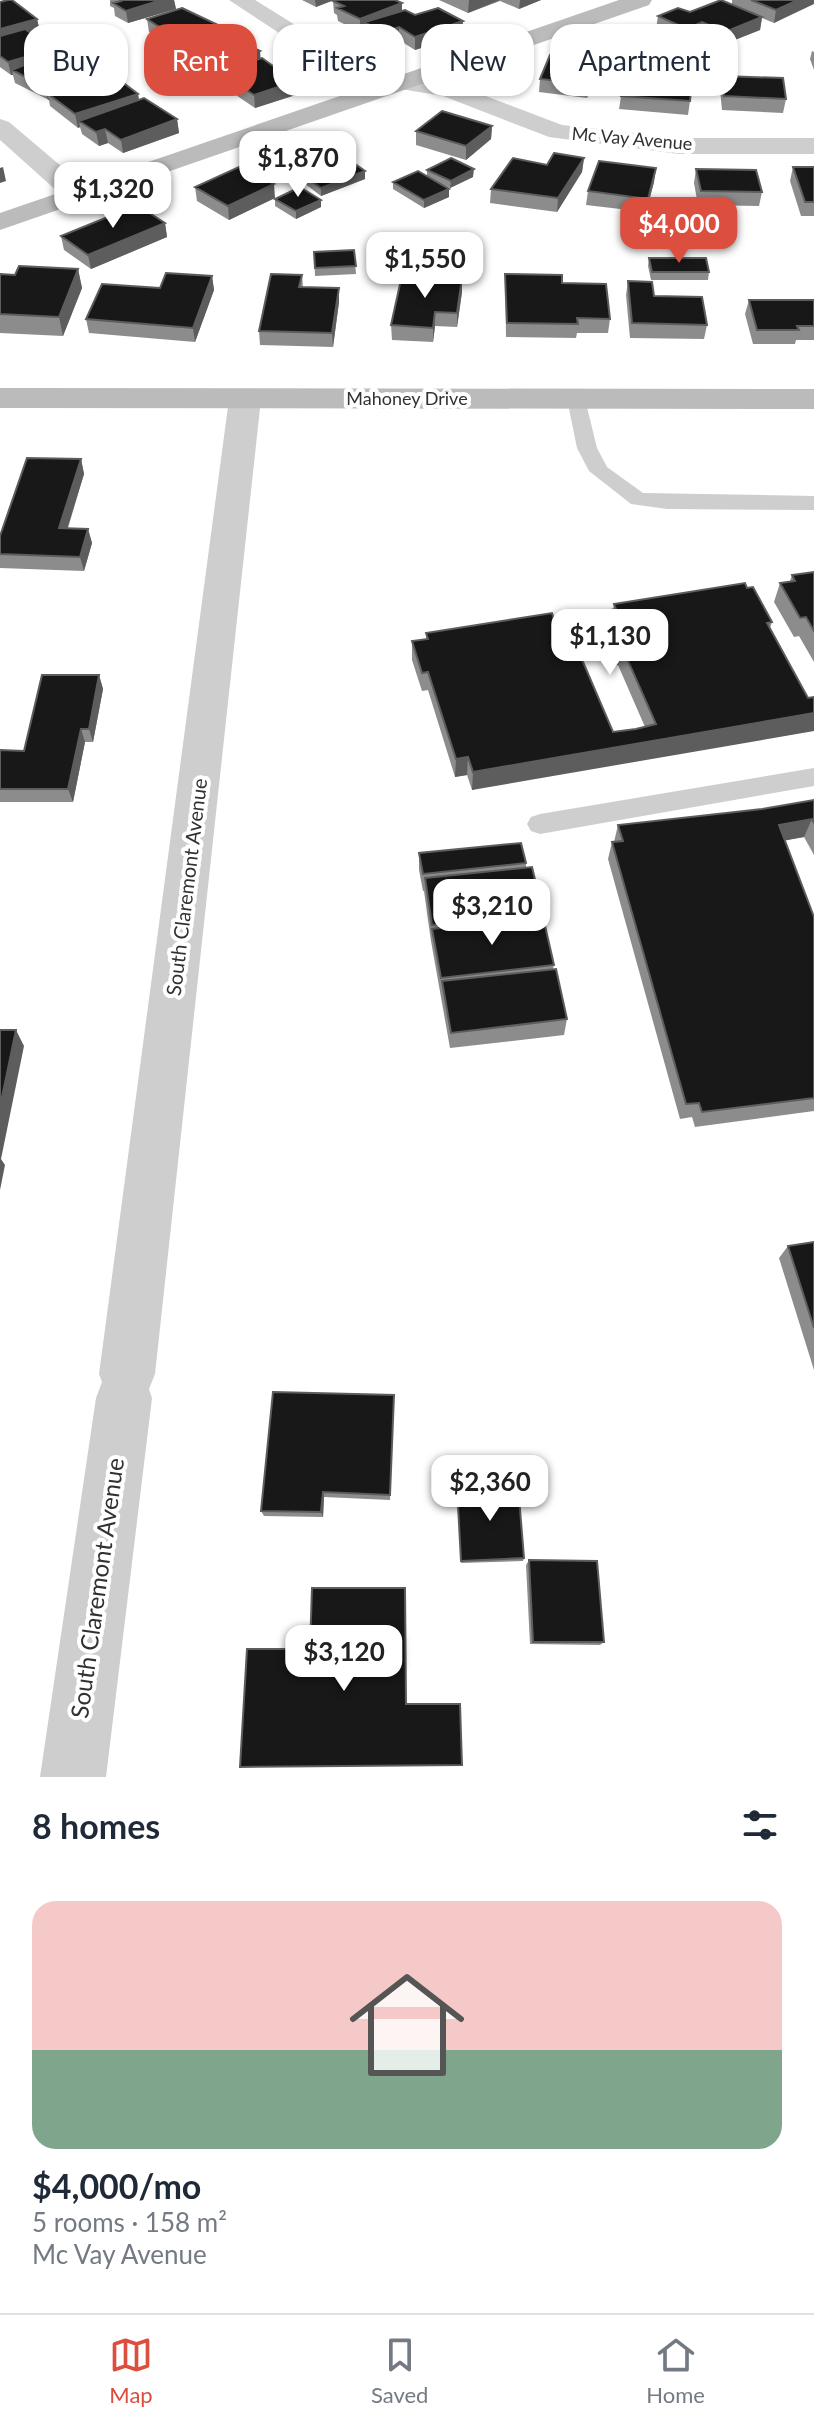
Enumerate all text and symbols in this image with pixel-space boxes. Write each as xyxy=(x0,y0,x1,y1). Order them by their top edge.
chip: Buy xyxy=(24,24,128,96)
chip: Rent xyxy=(144,24,257,96)
chip: Filters xyxy=(273,24,405,96)
chip: New xyxy=(421,24,534,96)
chip: Apartment xyxy=(550,24,738,96)
street label: Mc Vay Avenue xyxy=(571,122,693,154)
pin: $1,870 xyxy=(233,131,363,199)
text: $1,870 xyxy=(257,141,339,173)
pin: $1,320 xyxy=(48,162,178,230)
text: $1,320 xyxy=(72,172,154,204)
pin: $4,000 xyxy=(614,197,744,265)
text: $4,000 xyxy=(638,207,720,239)
pin: $1,550 xyxy=(360,232,490,300)
text: $1,550 xyxy=(384,242,466,274)
street label: Mahoney Drive xyxy=(346,387,468,409)
pin: $1,130 xyxy=(545,609,675,677)
text: $1,130 xyxy=(569,619,651,651)
street label: South Claremont Avenue xyxy=(161,777,211,997)
pin: $3,210 xyxy=(427,879,557,947)
text: $3,210 xyxy=(451,889,533,921)
pin: $2,360 xyxy=(425,1455,555,1523)
street label: South Claremont Avenue xyxy=(64,1456,129,1720)
text: $2,360 xyxy=(449,1465,531,1497)
pin: $3,120 xyxy=(279,1625,409,1693)
text: $3,120 xyxy=(303,1635,385,1667)
icon: filters xyxy=(738,1803,782,1847)
text: 8 homes xyxy=(32,1805,160,1846)
icon: home xyxy=(335,1953,479,2097)
text: $4,000/mo xyxy=(32,2165,201,2206)
text: 5 rooms · 158 m² xyxy=(32,2206,227,2238)
text: Mc Vay Avenue xyxy=(32,2238,207,2270)
tab: Map xyxy=(109,2333,153,2408)
tab: Saved xyxy=(371,2333,428,2408)
tab: Home xyxy=(646,2333,705,2408)

